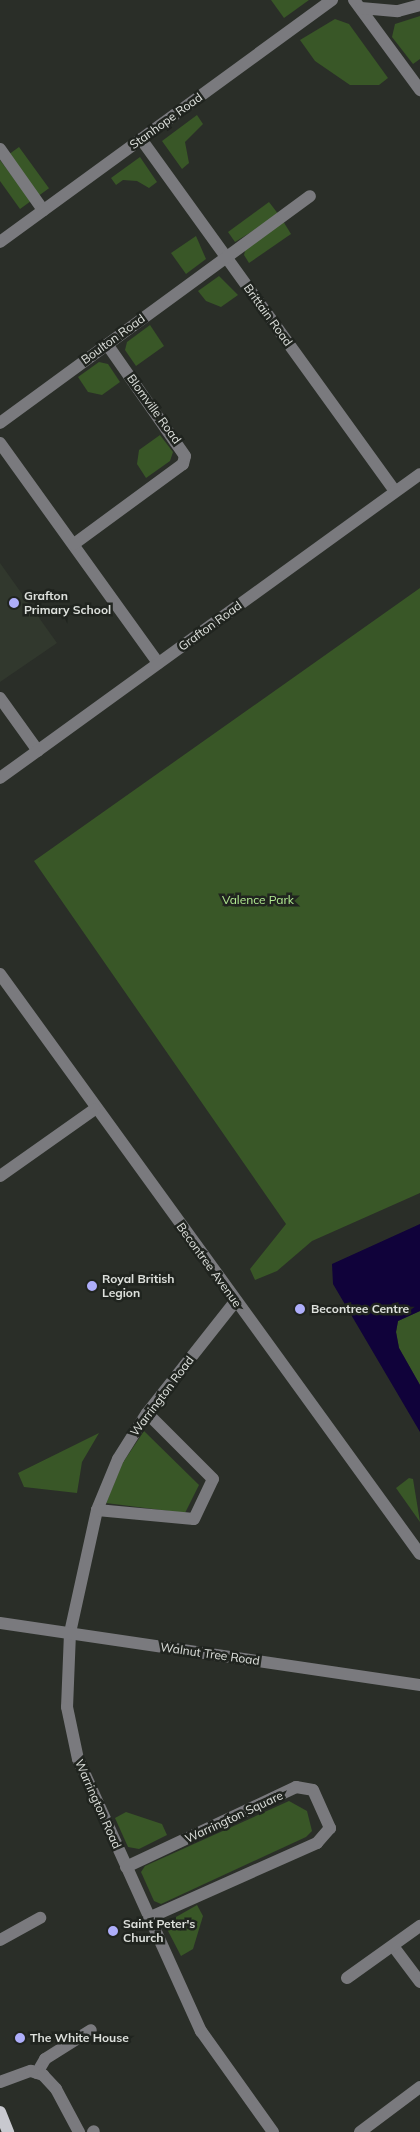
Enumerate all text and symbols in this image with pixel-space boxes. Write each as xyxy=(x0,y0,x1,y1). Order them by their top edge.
street label: Stanhope Road xyxy=(127,90,205,152)
street label: Brittain Road xyxy=(241,281,295,349)
street label: Boulton Road xyxy=(78,311,148,367)
street label: Blomville Road xyxy=(124,371,184,447)
place label: Grafton Primary School xyxy=(24,589,111,617)
marker: Grafton Primary School xyxy=(8,597,20,609)
street label: Grafton Road xyxy=(176,598,244,654)
park label: Valence Park xyxy=(222,893,294,907)
street label: Becontree Avenue xyxy=(174,1220,244,1310)
place label: Royal British Legion xyxy=(102,1272,175,1300)
marker: Royal British Legion xyxy=(86,1280,98,1292)
marker: Becontree Centre xyxy=(293,1302,307,1316)
place label: Becontree Centre xyxy=(311,1302,409,1316)
street label: Warrington Road xyxy=(127,1353,197,1439)
street label: Walnut Tree Road xyxy=(159,1640,261,1668)
street label: Warrington Road xyxy=(72,1757,124,1851)
street label: Warrington Square xyxy=(183,1788,285,1846)
place label: Saint Peter's Church xyxy=(123,1917,195,1945)
marker: Saint Peter's Church xyxy=(107,1925,119,1937)
place label: The White House xyxy=(30,2031,129,2045)
marker: The White House xyxy=(14,2032,26,2044)

